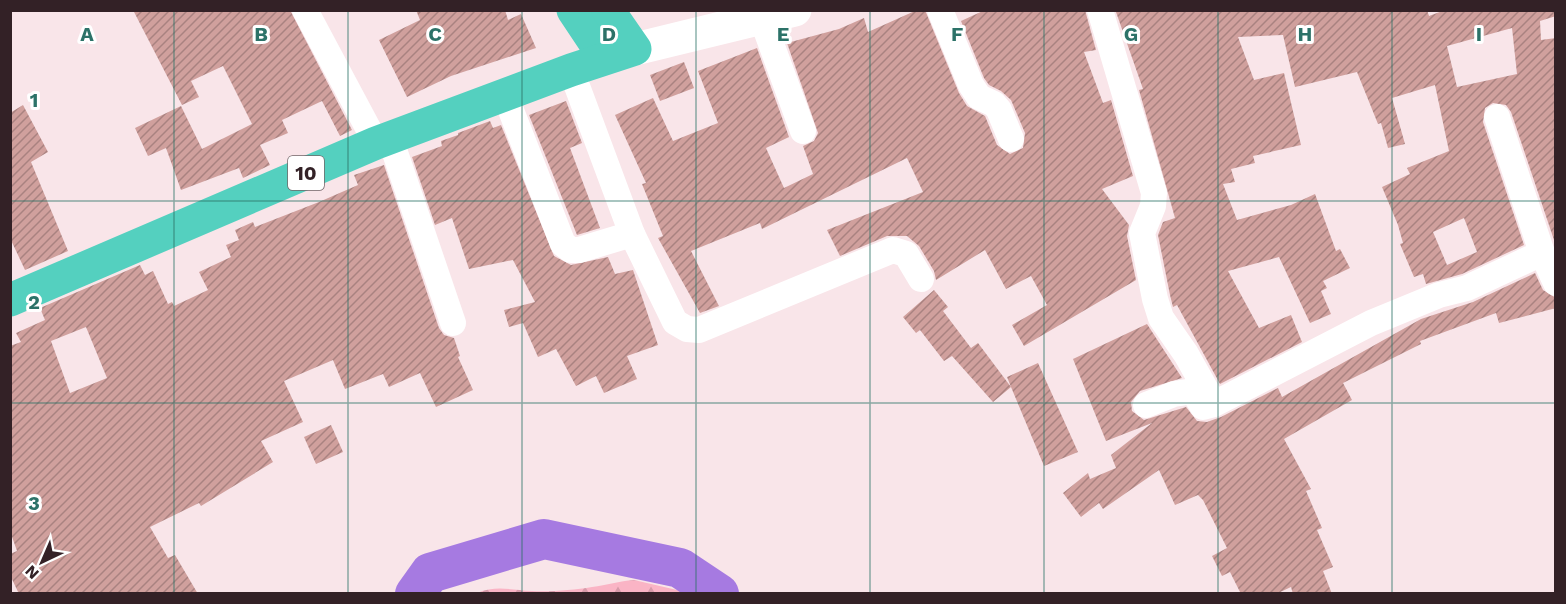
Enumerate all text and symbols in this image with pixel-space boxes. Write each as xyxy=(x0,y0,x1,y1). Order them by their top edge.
text: A xyxy=(80,22,94,46)
text: B xyxy=(254,22,268,46)
text: C xyxy=(428,22,442,46)
text: D xyxy=(602,22,616,46)
text: E xyxy=(777,22,789,46)
text: F xyxy=(951,22,963,46)
text: G xyxy=(1124,22,1138,46)
text: H xyxy=(1298,22,1312,46)
text: I xyxy=(1476,22,1482,46)
text: 1 xyxy=(30,88,38,112)
road number: 10 xyxy=(288,156,324,190)
text: 2 xyxy=(28,290,40,314)
text: 3 xyxy=(28,491,40,515)
north arrow xyxy=(12,532,72,592)
text: N xyxy=(21,561,43,583)

